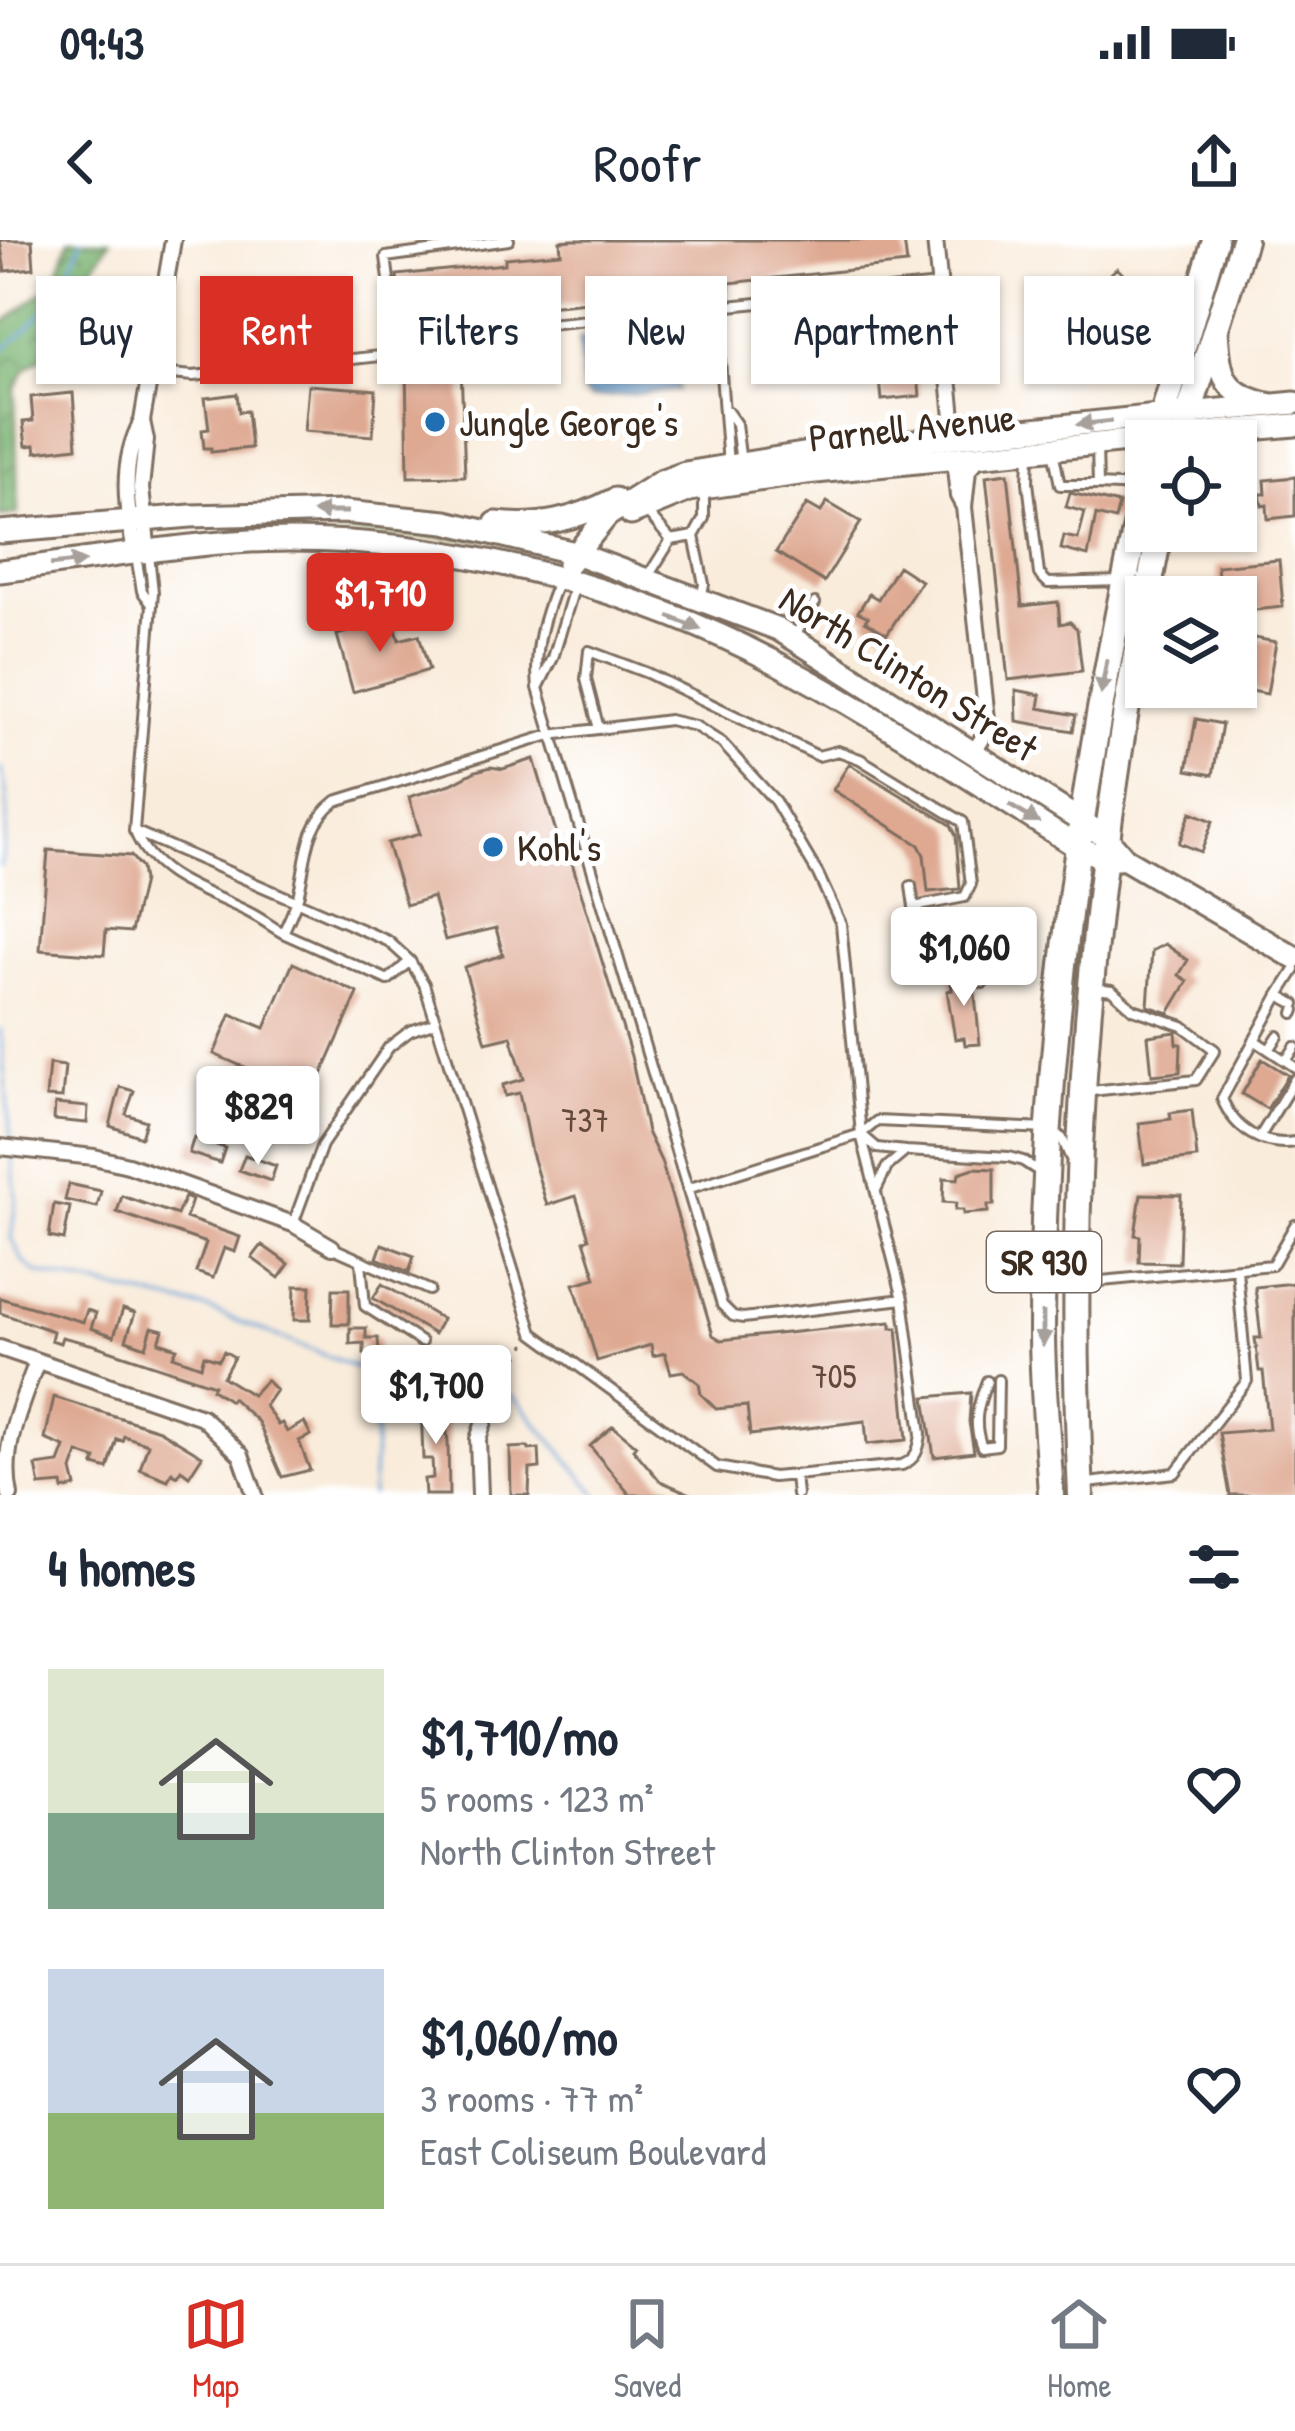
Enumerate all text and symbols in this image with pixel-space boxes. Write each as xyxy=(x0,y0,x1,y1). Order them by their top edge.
text: 09:43 xyxy=(60,12,144,73)
text: Roofr xyxy=(593,126,702,199)
icon: back xyxy=(48,129,114,195)
icon: share xyxy=(1181,129,1247,195)
chip: Buy xyxy=(36,276,176,384)
chip: Rent xyxy=(200,276,353,384)
chip: Filters xyxy=(377,276,561,384)
chip: New xyxy=(585,276,727,384)
chip: Apartment xyxy=(751,276,1000,384)
chip: House xyxy=(1024,276,1194,384)
street label: Parnell Avenue xyxy=(806,389,1018,464)
place label: Jungle George's xyxy=(459,395,678,448)
marker: Jungle George's xyxy=(422,409,448,435)
one-way arrow xyxy=(1075,414,1112,433)
map controls xyxy=(1125,420,1257,708)
button: locate xyxy=(1125,420,1257,552)
one-way arrow xyxy=(310,502,348,522)
one-way arrow xyxy=(50,553,87,572)
pin: $1,710 xyxy=(282,553,478,655)
text: $1,710 xyxy=(334,565,426,618)
street label: North Clinton Street xyxy=(770,572,1049,773)
button: layers xyxy=(1125,576,1257,708)
one-way arrow xyxy=(668,614,704,633)
one-way arrow xyxy=(1094,659,1113,697)
one-way arrow xyxy=(1007,803,1041,824)
place label: Kohl's xyxy=(517,820,601,873)
marker: Kohl's xyxy=(480,834,506,860)
pin: $1,060 xyxy=(866,907,1062,1009)
text: $1,060 xyxy=(918,919,1010,972)
pin: $829 xyxy=(187,1066,329,1168)
text: $829 xyxy=(223,1078,293,1131)
house number: 737 xyxy=(561,1098,609,1142)
road number: SR 930 xyxy=(987,1232,1101,1292)
one-way arrow xyxy=(1033,1311,1052,1349)
pin: $1,700 xyxy=(338,1345,534,1447)
house number: 705 xyxy=(811,1354,857,1398)
text: $1,700 xyxy=(388,1357,484,1410)
text: 4 homes xyxy=(48,1533,195,1602)
icon: filters xyxy=(1181,1534,1247,1600)
text: $1,710/mo xyxy=(420,1702,618,1771)
icon: home xyxy=(144,1717,288,1861)
icon: heart xyxy=(1181,1756,1247,1822)
text: 5 rooms · 123 m² xyxy=(420,1771,654,1824)
text: North Clinton Street xyxy=(420,1824,715,1877)
text: $1,060/mo xyxy=(420,2002,618,2071)
icon: home xyxy=(144,2017,288,2161)
icon: heart xyxy=(1181,2056,1247,2122)
text: 3 rooms · 77 m² xyxy=(420,2071,643,2124)
text: East Coliseum Boulevard xyxy=(420,2124,766,2177)
tab: Map xyxy=(183,2291,249,2407)
tab: Saved xyxy=(614,2291,681,2407)
tab: Home xyxy=(1046,2291,1112,2407)

